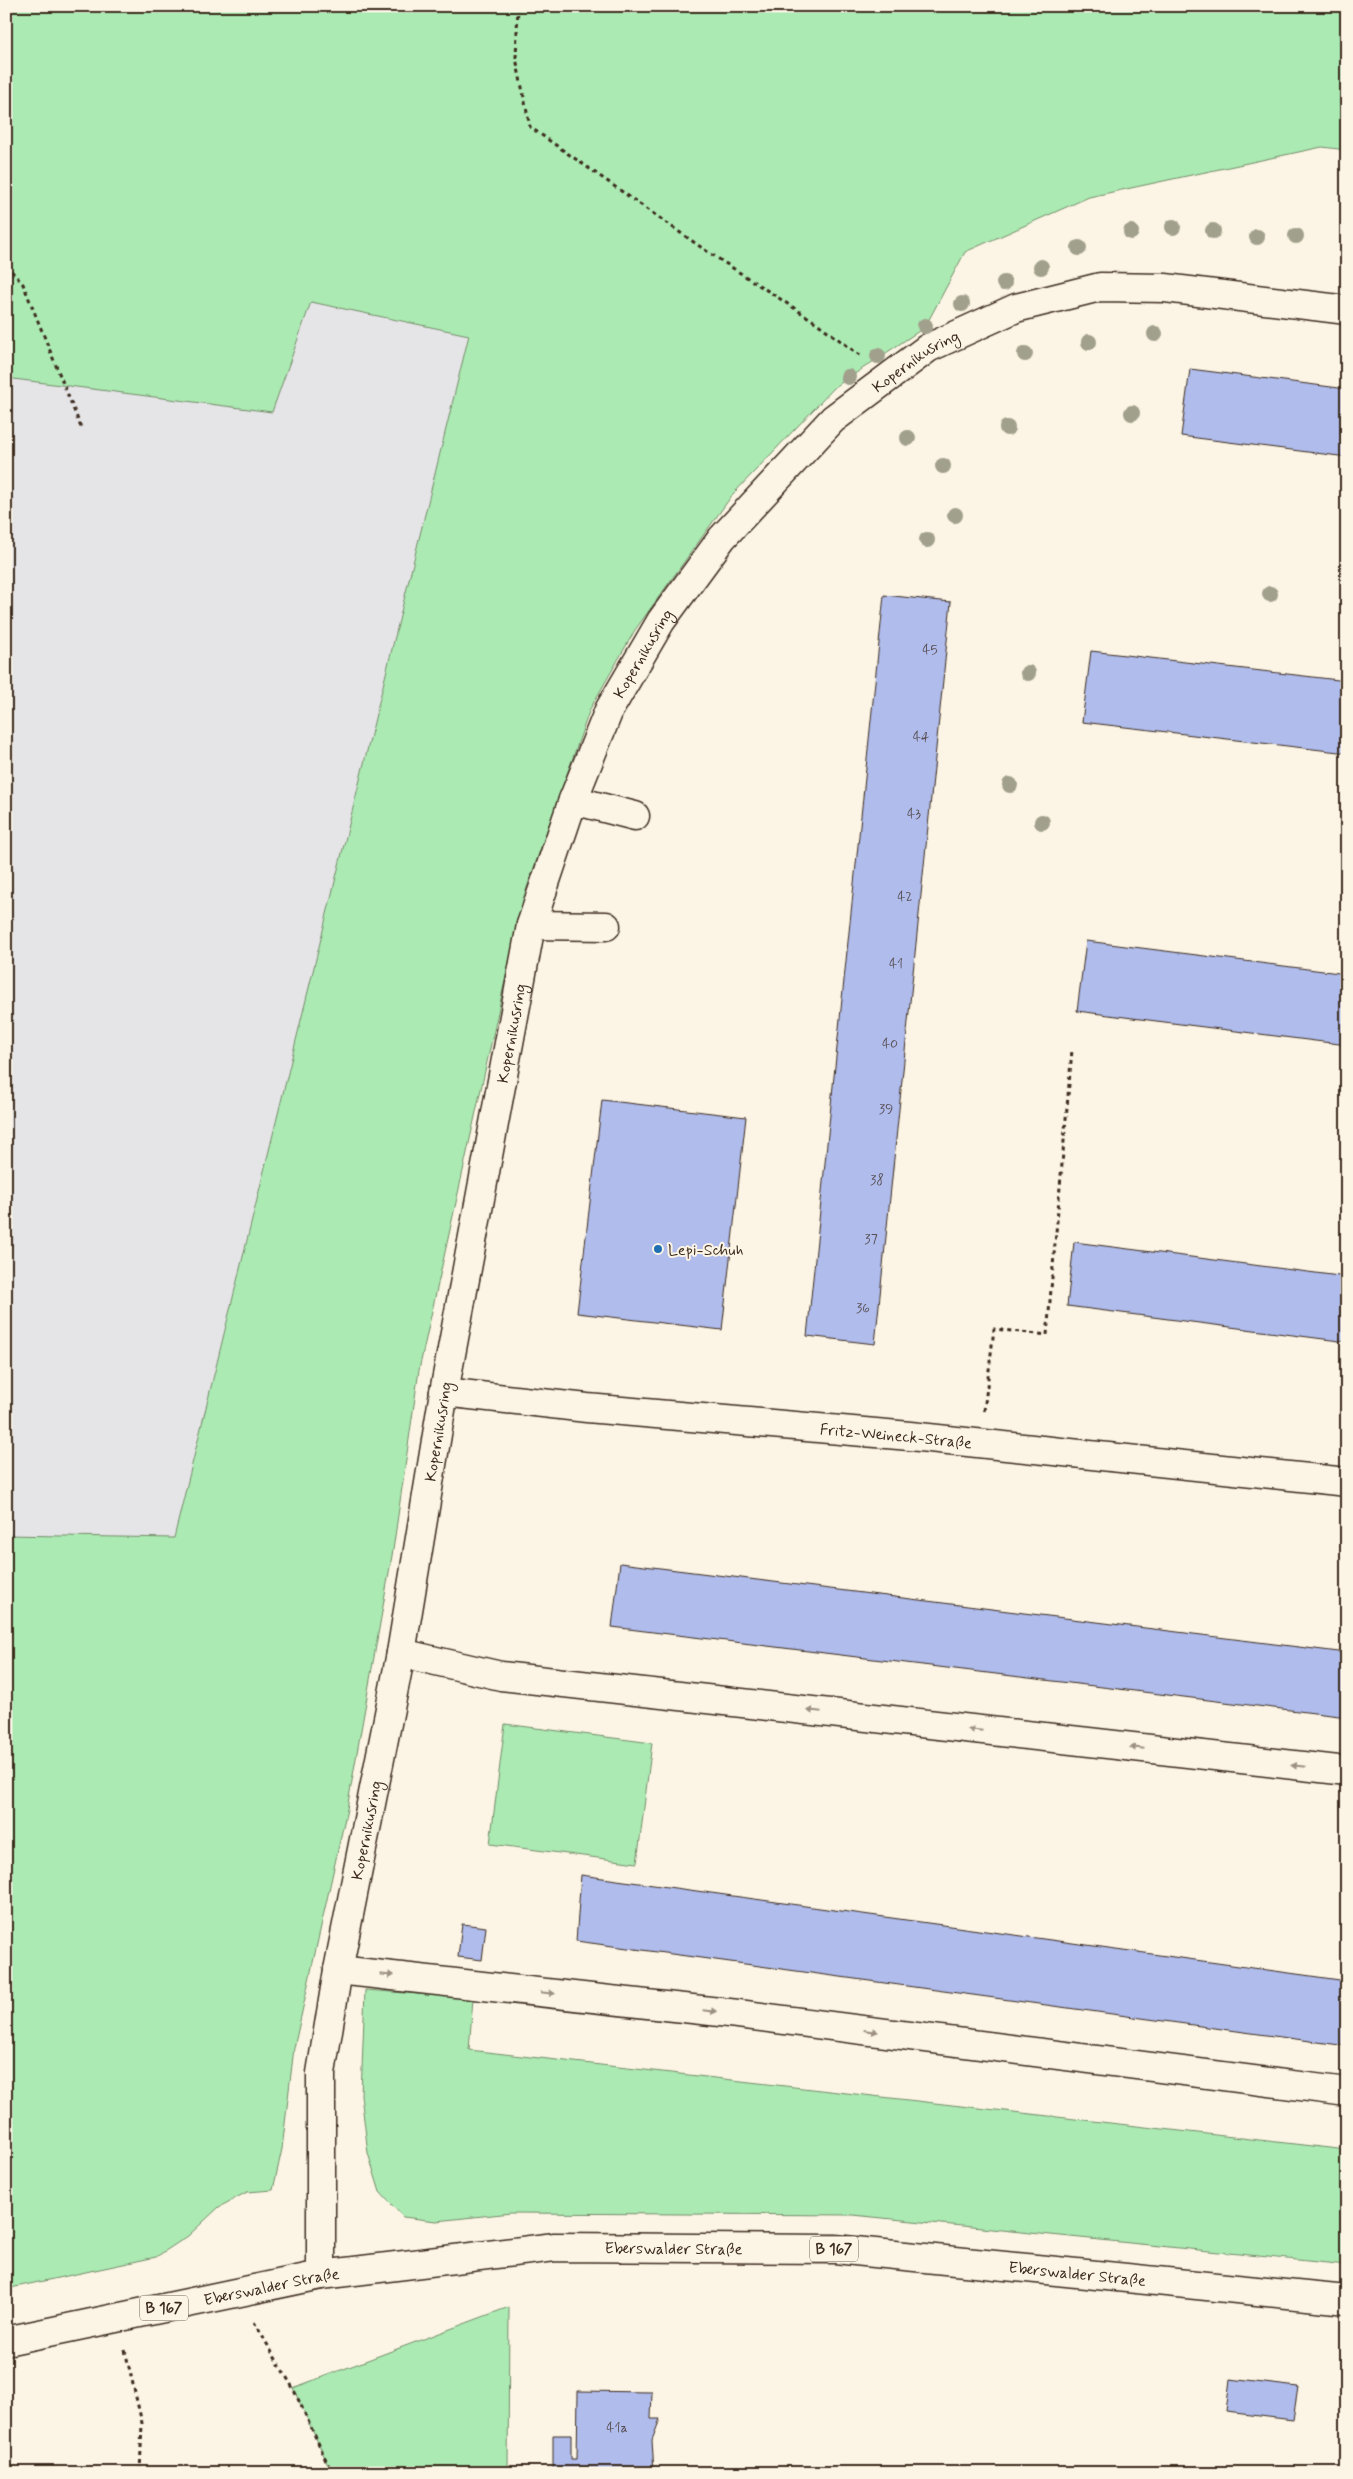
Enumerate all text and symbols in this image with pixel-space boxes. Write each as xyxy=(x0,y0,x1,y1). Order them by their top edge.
street label: Kopernikusring xyxy=(868,326,963,398)
street label: Kopernikusring xyxy=(609,605,679,703)
house number: 45 xyxy=(922,641,938,659)
house number: 44 xyxy=(913,728,930,746)
house number: 43 xyxy=(907,805,921,823)
house number: 42 xyxy=(897,888,913,906)
house number: 41 xyxy=(889,955,903,973)
street label: Kopernikusring xyxy=(493,982,533,1085)
house number: 40 xyxy=(882,1035,898,1053)
house number: 39 xyxy=(879,1100,893,1118)
house number: 38 xyxy=(870,1171,884,1189)
house number: 37 xyxy=(864,1230,878,1248)
place label: Lepi-Schuh xyxy=(668,1240,744,1261)
marker: Lepi-Schuh xyxy=(652,1243,664,1255)
house number: 36 xyxy=(856,1299,870,1317)
street label: Kopernikusring xyxy=(420,1380,459,1483)
street label: Fritz-Weineck-Straße xyxy=(819,1419,973,1454)
one-way arrow xyxy=(806,1707,822,1715)
one-way arrow xyxy=(967,1726,983,1734)
one-way arrow xyxy=(1129,1744,1145,1752)
one-way arrow xyxy=(1290,1762,1306,1770)
street label: Kopernikusring xyxy=(347,1779,388,1882)
one-way arrow xyxy=(379,1971,395,1979)
one-way arrow xyxy=(541,1989,557,1997)
one-way arrow xyxy=(702,2007,718,2015)
one-way arrow xyxy=(863,2027,879,2035)
road number: B 167 xyxy=(810,2236,858,2262)
street label: Eberswalder Straße xyxy=(604,2238,743,2260)
street label: Eberswalder Straße xyxy=(1007,2257,1147,2292)
street label: Eberswalder Straße xyxy=(202,2264,341,2311)
road number: B 167 xyxy=(140,2296,188,2320)
house number: 41a xyxy=(606,2419,628,2437)

